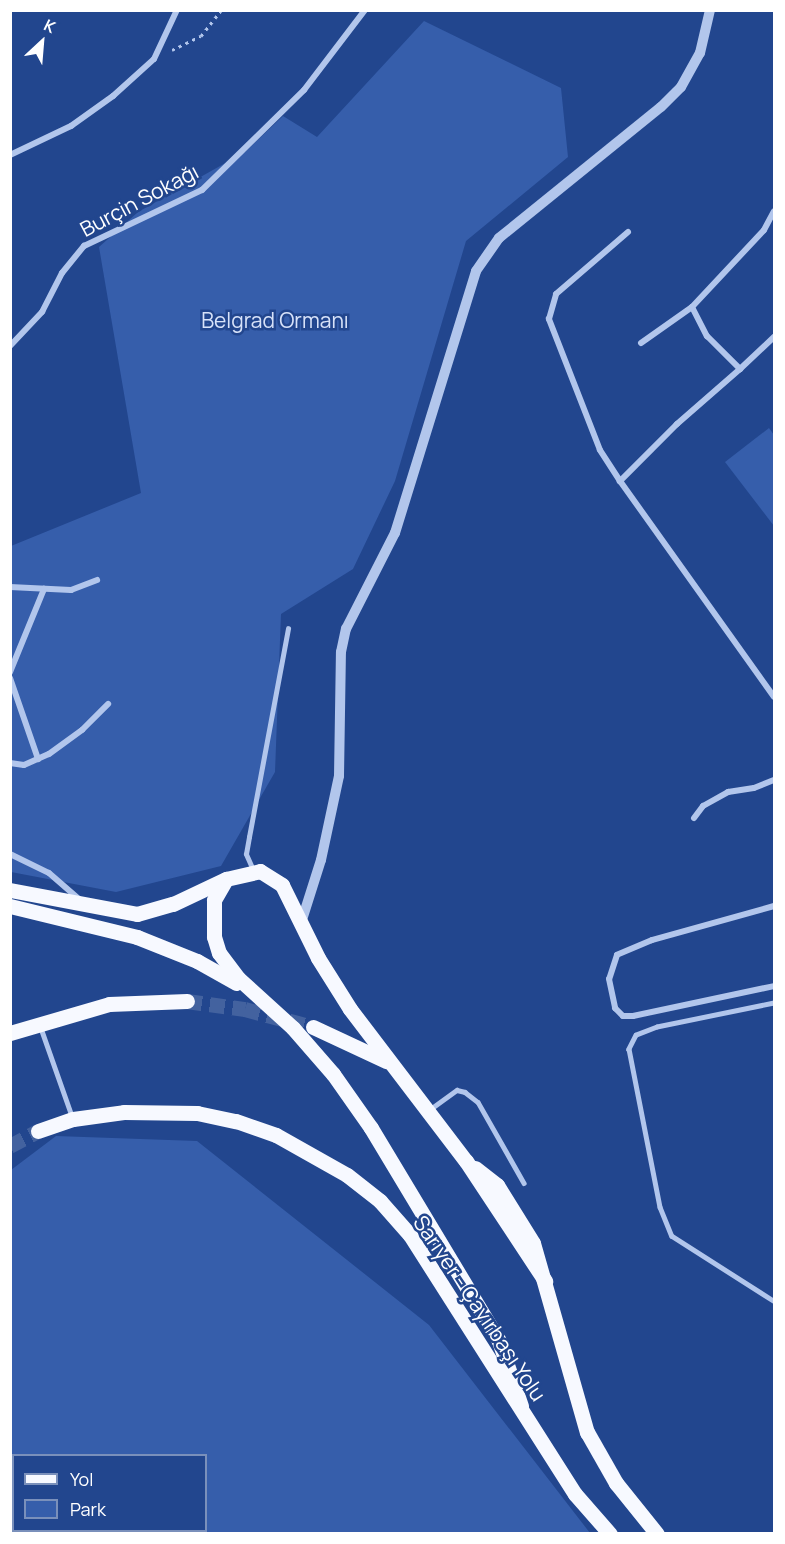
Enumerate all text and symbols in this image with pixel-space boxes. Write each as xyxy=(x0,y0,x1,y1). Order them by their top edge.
north arrow xyxy=(12,12,72,72)
text: K xyxy=(40,14,59,38)
street label: Burçin Sokağı xyxy=(76,158,202,242)
park label: Belgrad Ormanı xyxy=(201,307,349,333)
street label: Sarıyer - Çayırbaşı Yolu xyxy=(408,1210,552,1406)
legend xyxy=(12,1454,207,1532)
text: Yol xyxy=(70,1467,93,1491)
text: Park xyxy=(70,1497,106,1521)

